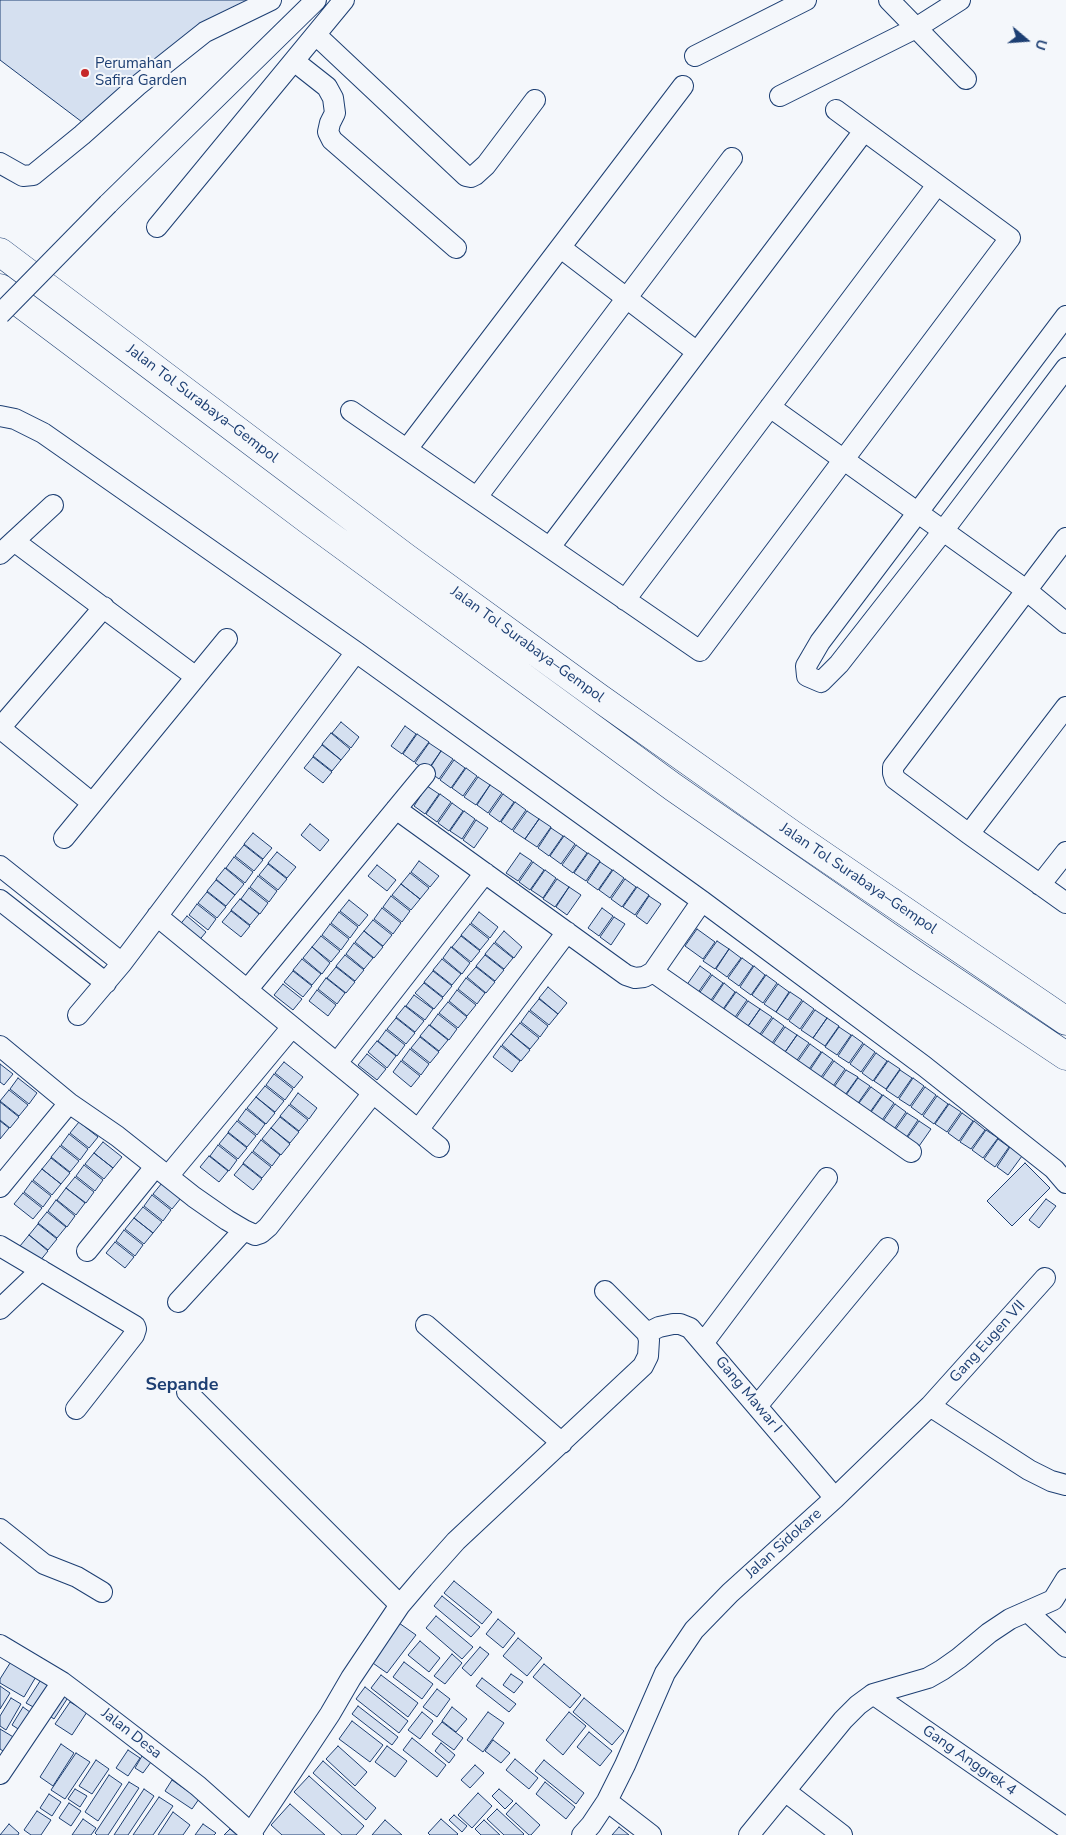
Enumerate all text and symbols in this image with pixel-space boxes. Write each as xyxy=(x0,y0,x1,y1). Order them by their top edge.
north arrow xyxy=(1001,15,1051,65)
text: U xyxy=(1030,37,1051,53)
place label: Perumahan Safira Garden xyxy=(95,55,187,90)
marker: Perumahan Safira Garden xyxy=(79,67,91,79)
street label: Jalan Tol Surabaya–Gempol xyxy=(122,341,282,467)
street label: Jalan Tol Surabaya–Gempol xyxy=(447,583,607,707)
street label: Jalan Tol Surabaya–Gempol xyxy=(776,820,940,938)
street label: Gang Eugen VII xyxy=(946,1297,1030,1387)
street label: Gang Mawar I xyxy=(711,1353,785,1437)
district label: Sepande xyxy=(146,1375,218,1397)
street label: Jalan Sidokare xyxy=(742,1505,826,1583)
street label: Jalan Desa xyxy=(97,1705,165,1763)
street label: Gang Anggrek 4 xyxy=(919,1722,1019,1800)

